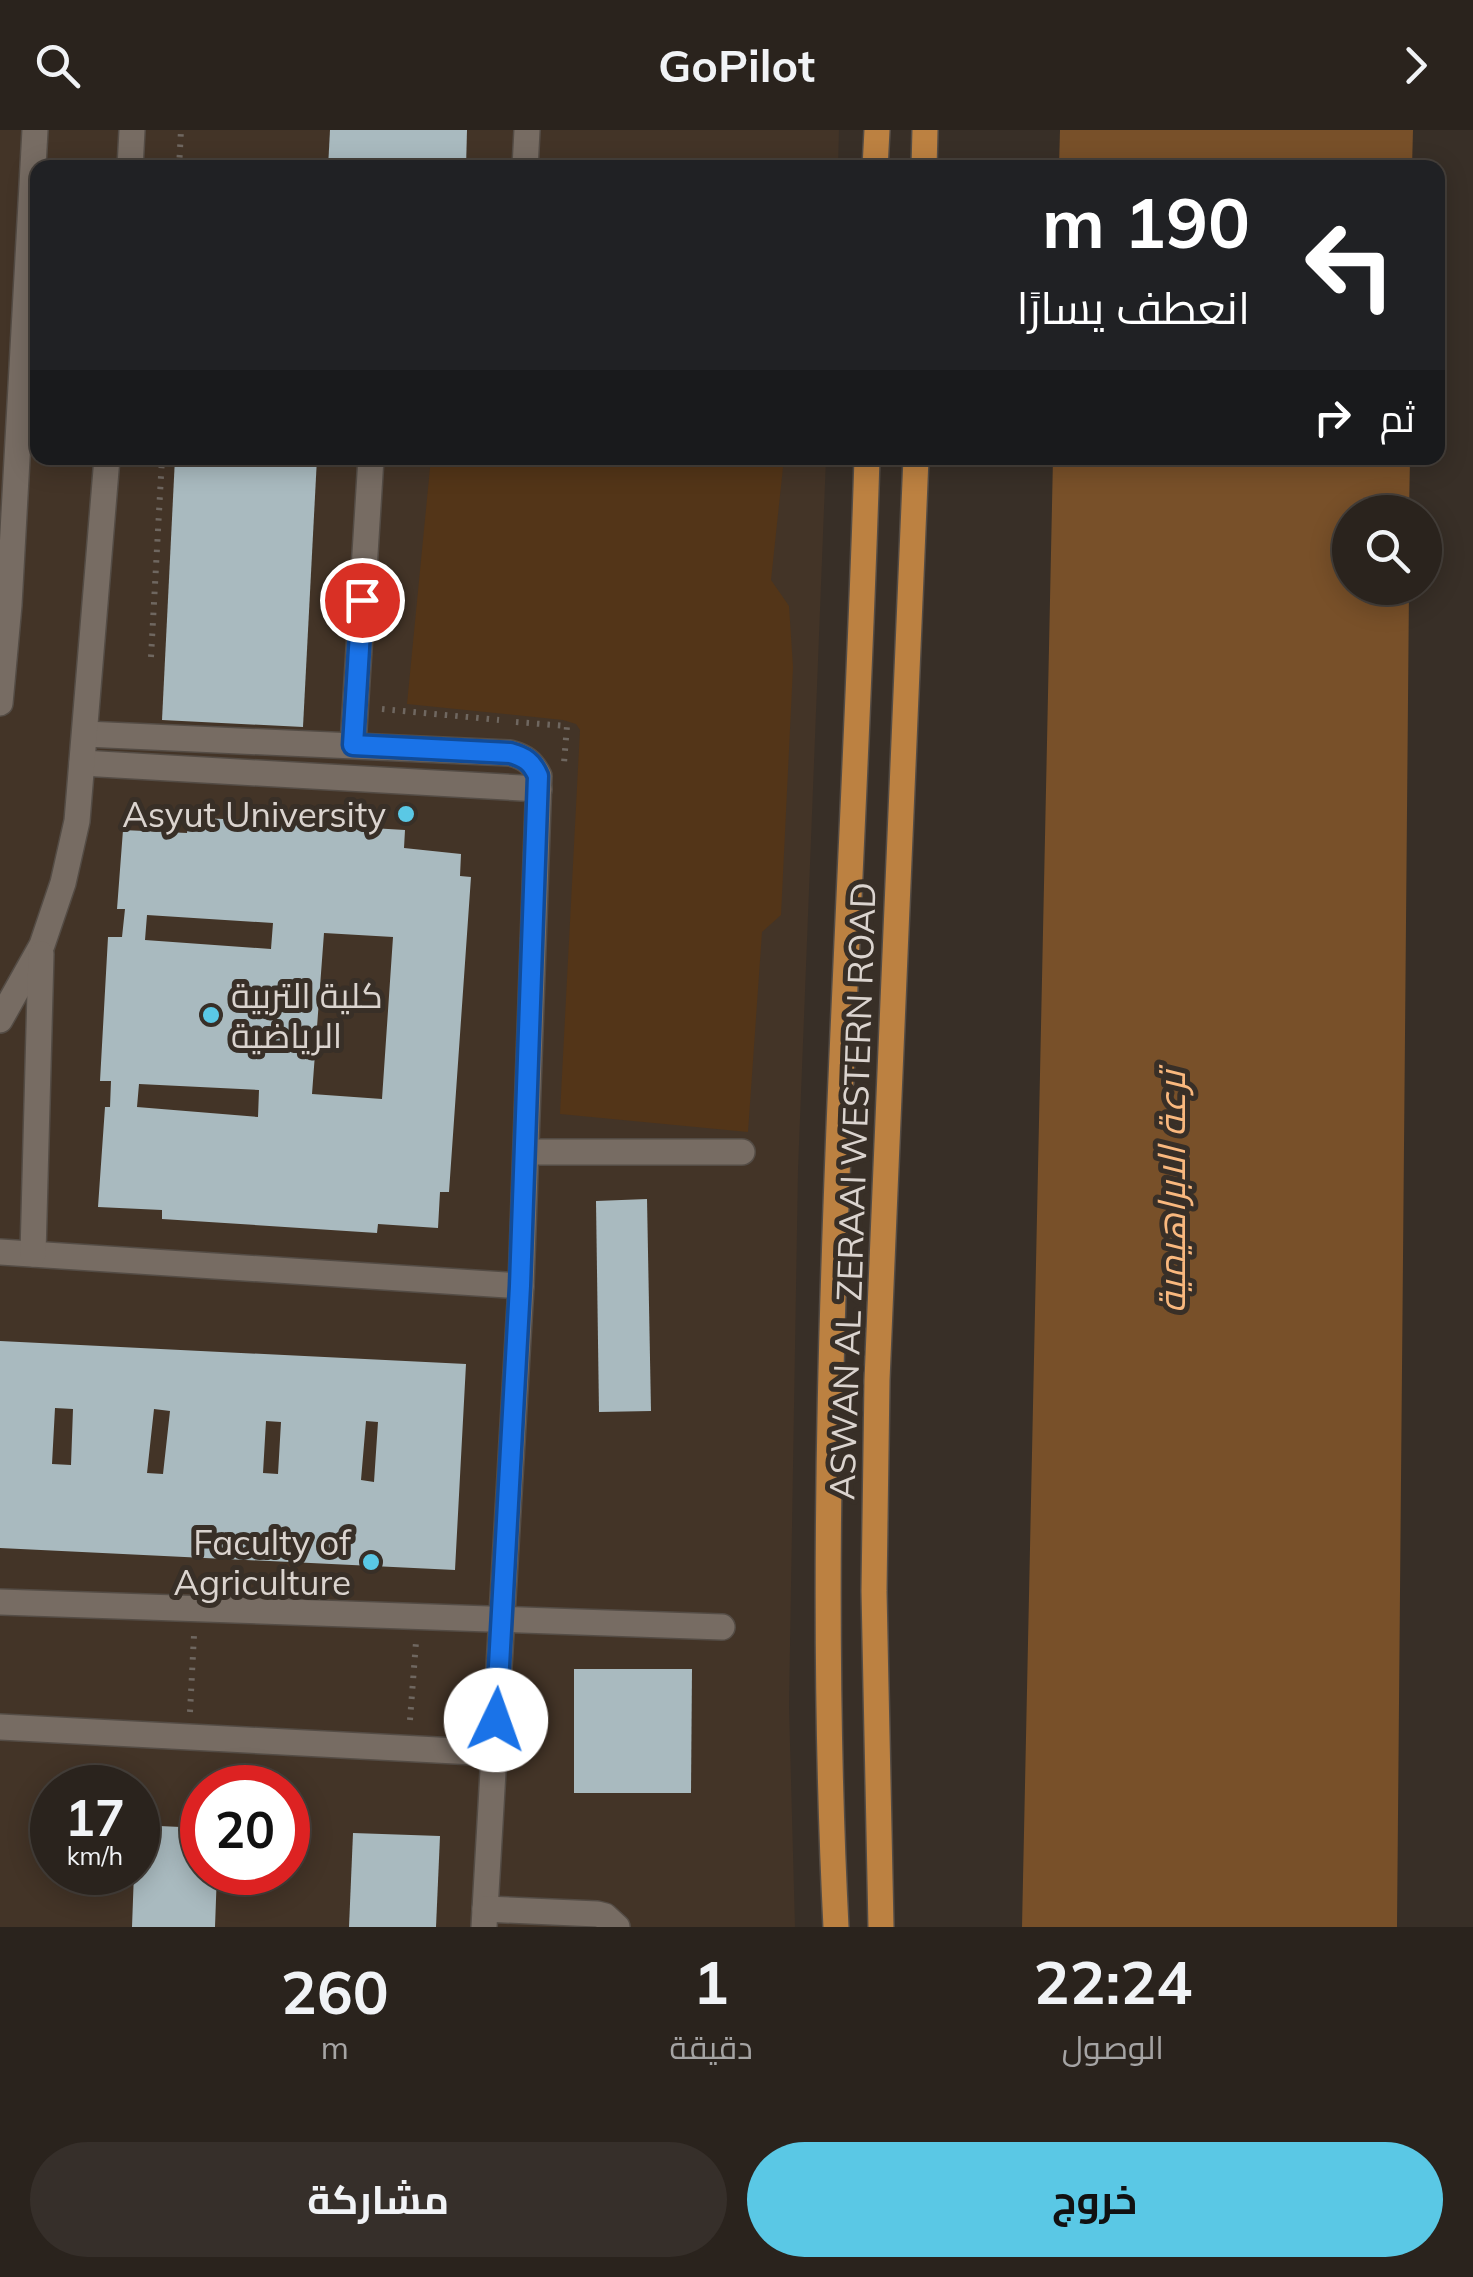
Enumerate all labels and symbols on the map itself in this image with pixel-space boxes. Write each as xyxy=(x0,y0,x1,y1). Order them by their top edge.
pin xyxy=(320,558,405,643)
place label: Asyut University xyxy=(122,792,386,836)
marker: Asyut University xyxy=(395,803,417,825)
street label: ASWAN AL ZERAAI WESTERN ROAD xyxy=(819,881,885,1501)
place label: كلية التربية الرياضية xyxy=(231,973,383,1057)
marker: كلية التربية الرياضية xyxy=(200,1004,222,1026)
water label: ترعة الابراهيمية xyxy=(1147,1064,1195,1313)
place label: Faculty of Agriculture xyxy=(173,1520,352,1604)
marker: Faculty of Agriculture xyxy=(360,1551,382,1573)
position arrow xyxy=(444,1668,548,1772)
speed limit sign: 20 xyxy=(180,1765,310,1895)

